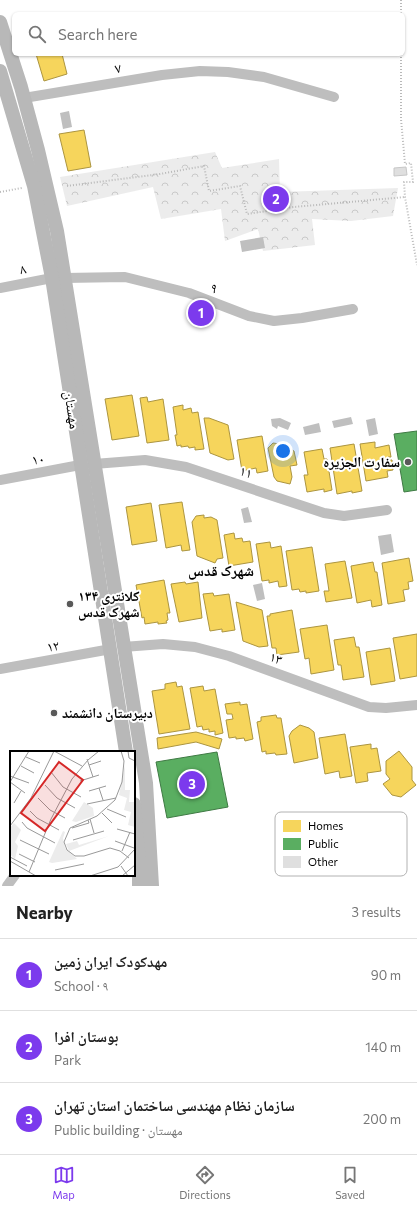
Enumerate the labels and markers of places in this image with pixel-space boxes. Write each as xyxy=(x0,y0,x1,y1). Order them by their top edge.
pin: 2 xyxy=(263,184,289,214)
pin: 1 xyxy=(188,298,214,328)
place label: سفارت الجزیره xyxy=(323,453,400,470)
marker: سفارت الجزیره xyxy=(403,457,413,467)
place label: کلانتری ۱۳۴ شهرک قدس xyxy=(78,587,140,621)
marker: کلانتری ۱۳۴ شهرک قدس xyxy=(65,599,75,609)
place label: دبیرستان دانشمند xyxy=(62,704,153,722)
marker: دبیرستان دانشمند xyxy=(49,708,59,718)
pin: 3 xyxy=(179,769,205,799)

